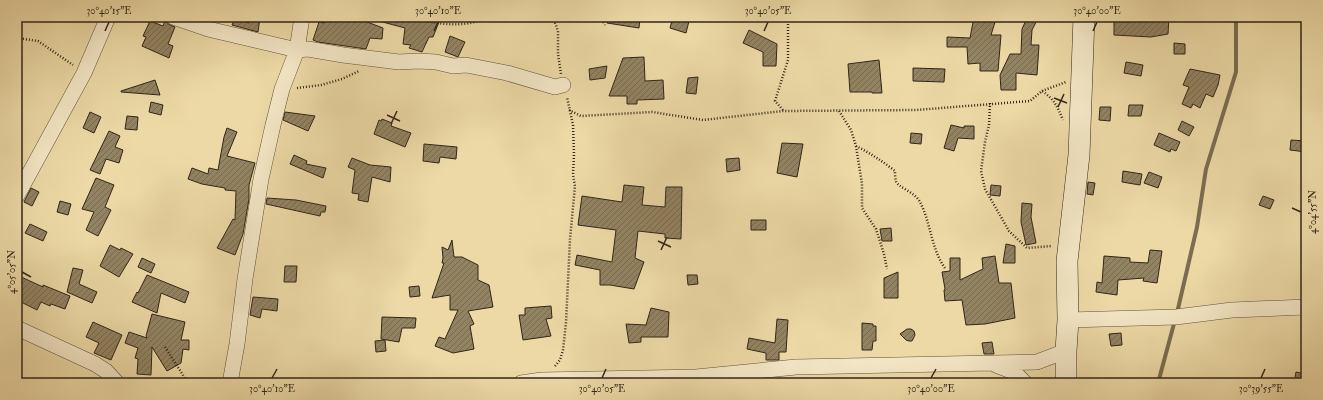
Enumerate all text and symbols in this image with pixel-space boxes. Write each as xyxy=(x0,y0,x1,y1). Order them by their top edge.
text: 30°40'15"E xyxy=(86,5,132,17)
text: 30°40'10"E xyxy=(415,5,461,17)
text: 30°40'05"E xyxy=(745,5,791,17)
text: 30°40'00"E xyxy=(1073,5,1121,17)
text: 4°04'55"N xyxy=(1307,190,1319,234)
text: 4°05'05"N xyxy=(6,250,18,294)
text: 30°40'10"E xyxy=(249,383,295,395)
text: 30°40'05"E xyxy=(579,383,625,395)
text: 30°40'00"E xyxy=(907,383,955,395)
text: 30°39'55"E xyxy=(1239,383,1283,395)

